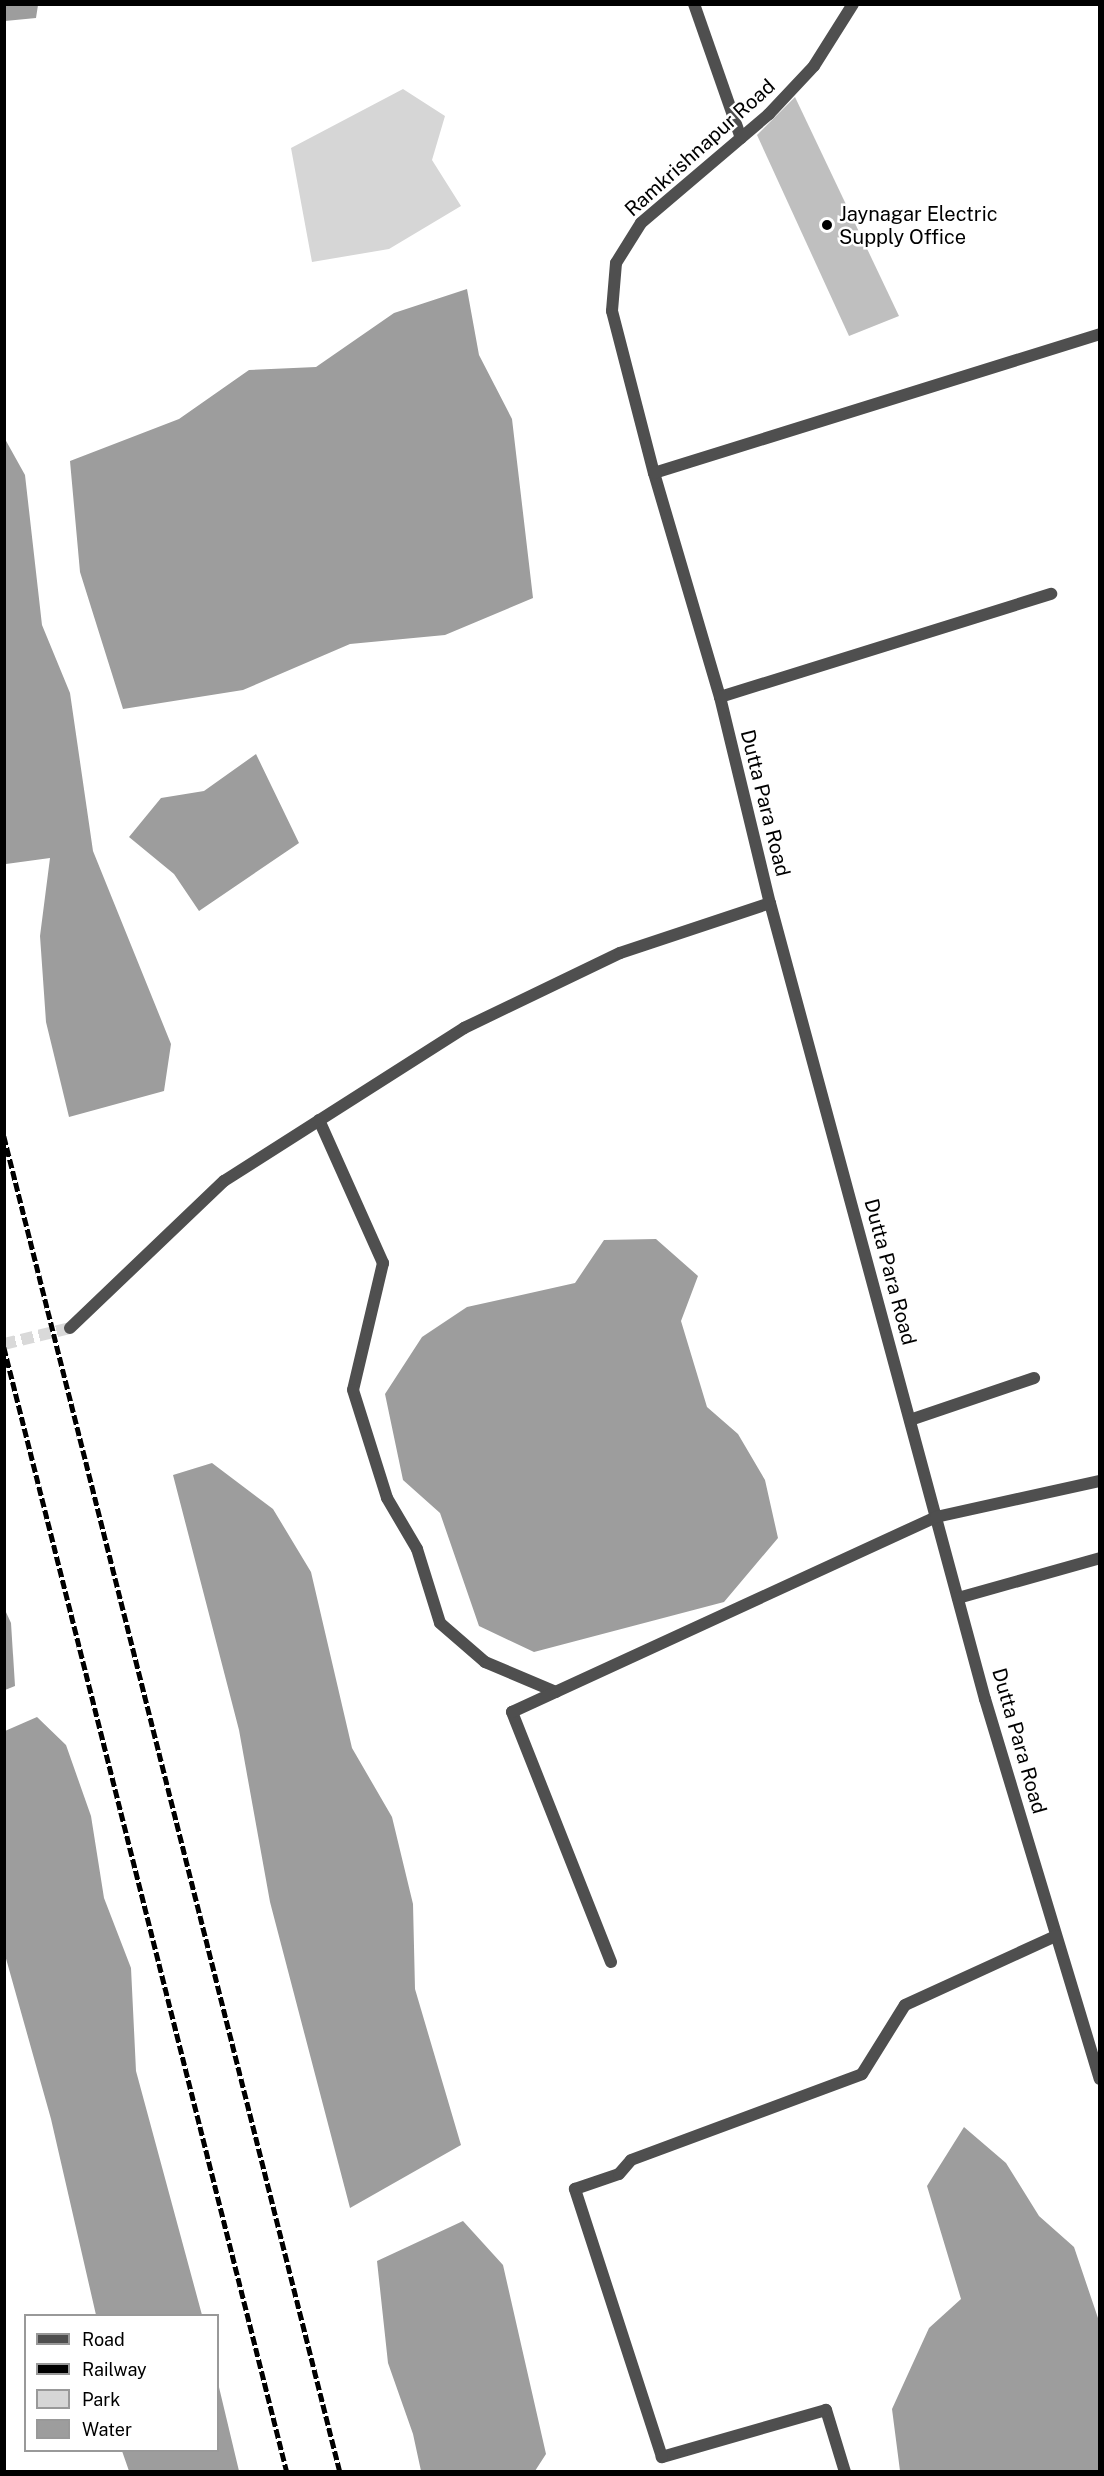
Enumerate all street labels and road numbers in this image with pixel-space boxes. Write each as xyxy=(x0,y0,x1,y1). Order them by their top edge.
street label: Ramkrishnapur Road xyxy=(620,74,780,222)
street label: Dutta Para Road xyxy=(735,727,795,879)
street label: Dutta Para Road xyxy=(859,1196,921,1348)
street label: Dutta Para Road xyxy=(987,1665,1051,1817)

